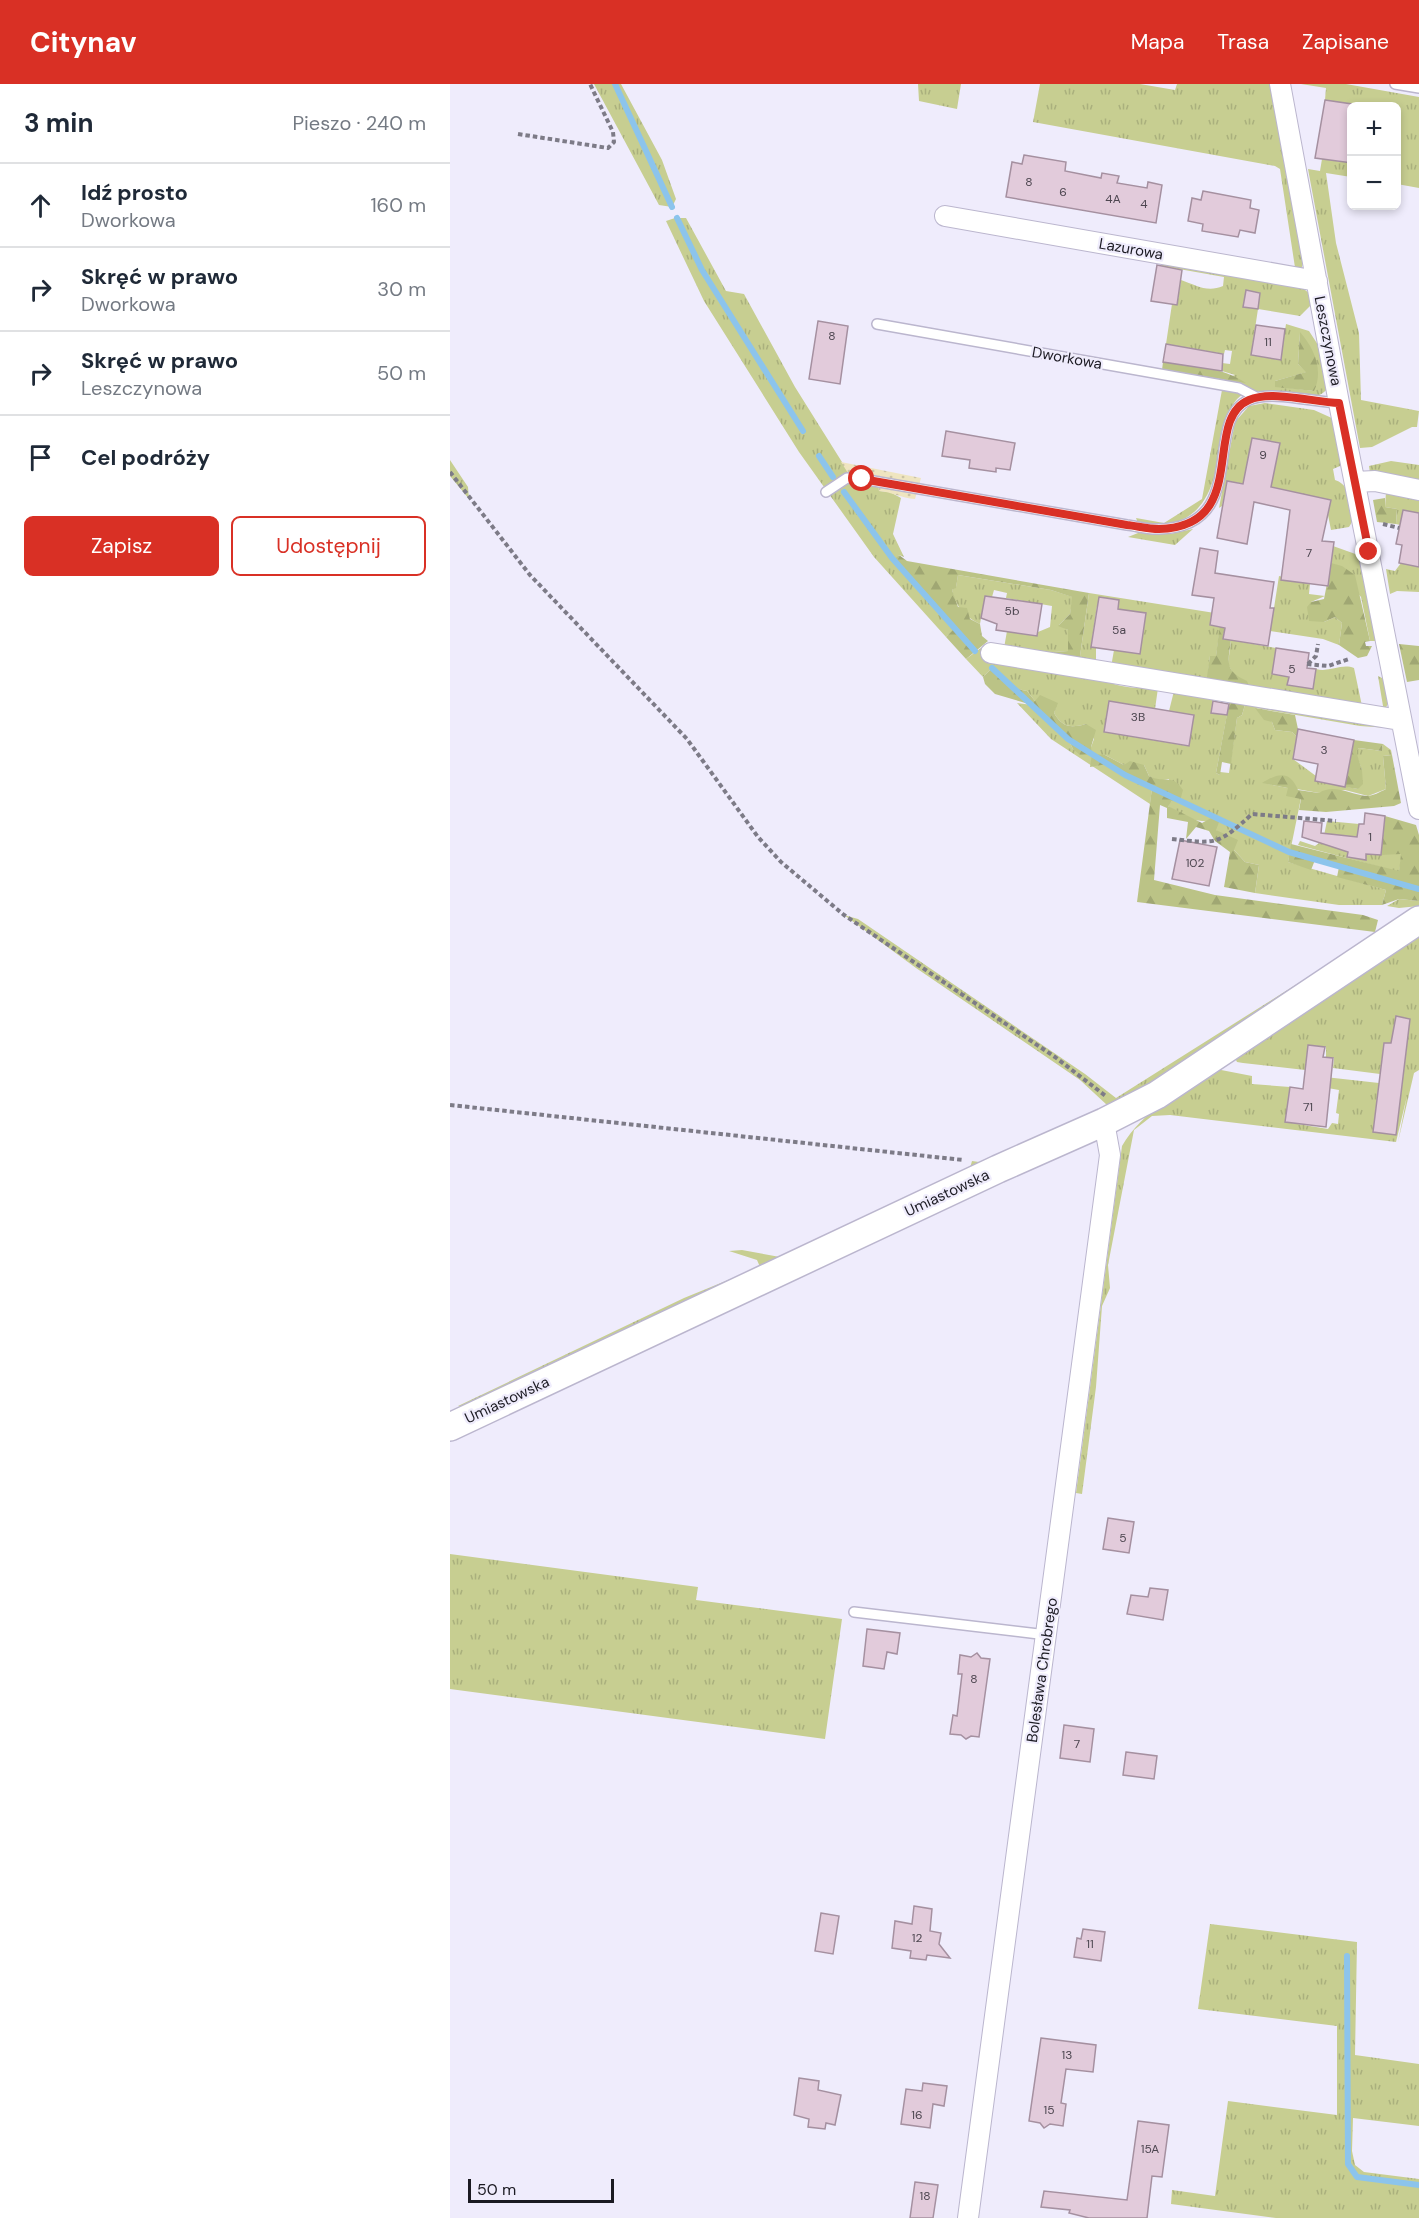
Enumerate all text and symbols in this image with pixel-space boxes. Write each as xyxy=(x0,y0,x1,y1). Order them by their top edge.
text: Citynav xyxy=(30,24,136,61)
text: Mapa xyxy=(1131,28,1184,56)
text: Trasa xyxy=(1217,28,1269,56)
text: Zapisane xyxy=(1302,28,1389,56)
map controls xyxy=(1347,102,1401,210)
button: + xyxy=(1347,102,1401,156)
text: 3 min xyxy=(24,106,93,140)
text: Pieszo · 240 m xyxy=(292,110,426,136)
button: − xyxy=(1347,156,1401,210)
house number: 8 xyxy=(1025,174,1033,190)
text: Idź prosto xyxy=(81,178,188,207)
house number: 6 xyxy=(1059,184,1067,200)
icon: ahead xyxy=(24,189,57,222)
house number: 4A xyxy=(1105,191,1121,207)
text: 160 m xyxy=(370,192,426,218)
house number: 4 xyxy=(1140,196,1148,212)
text: Dworkowa xyxy=(81,207,176,233)
street label: Lazurowa xyxy=(1097,234,1165,264)
text: Skręć w prawo xyxy=(81,262,238,291)
icon: right xyxy=(24,273,57,306)
text: 30 m xyxy=(377,276,426,302)
text: Dworkowa xyxy=(81,291,176,317)
street label: Leszczynowa xyxy=(1310,294,1346,388)
house number: 8 xyxy=(828,328,836,344)
house number: 11 xyxy=(1264,334,1272,350)
street label: Dworkowa xyxy=(1030,342,1104,374)
text: Skręć w prawo xyxy=(81,346,238,375)
icon: right xyxy=(24,357,57,390)
text: 50 m xyxy=(377,360,426,386)
text: Leszczynowa xyxy=(81,375,202,401)
icon: arrive xyxy=(24,441,57,474)
text: Cel podróży xyxy=(81,443,210,472)
house number: 9 xyxy=(1259,447,1267,463)
route start xyxy=(848,465,874,491)
button: Zapisz xyxy=(24,516,219,576)
button: Udostępnij xyxy=(231,516,426,576)
route end xyxy=(1355,538,1381,564)
house number: 7 xyxy=(1306,545,1312,561)
house number: 5b xyxy=(1005,603,1019,619)
house number: 5a xyxy=(1112,622,1126,638)
house number: 5 xyxy=(1288,661,1296,677)
house number: 3B xyxy=(1131,709,1145,725)
house number: 3 xyxy=(1320,742,1328,758)
house number: 1 xyxy=(1368,829,1372,845)
house number: 102 xyxy=(1186,855,1204,871)
house number: 71 xyxy=(1303,1099,1313,1115)
street label: Umiastowska xyxy=(902,1165,992,1221)
street label: Umiastowska xyxy=(462,1372,552,1428)
house number: 5 xyxy=(1119,1530,1127,1546)
street label: Bolesława Chrobrego xyxy=(1022,1596,1062,1744)
house number: 8 xyxy=(970,1671,978,1687)
house number: 7 xyxy=(1074,1736,1080,1752)
house number: 12 xyxy=(912,1930,922,1946)
house number: 11 xyxy=(1086,1936,1094,1952)
house number: 13 xyxy=(1062,2047,1072,2063)
house number: 15 xyxy=(1043,2102,1055,2118)
house number: 16 xyxy=(911,2107,923,2123)
house number: 15A xyxy=(1141,2141,1159,2157)
scale bar xyxy=(468,2176,614,2204)
text: 50 m xyxy=(477,2179,516,2200)
house number: 18 xyxy=(919,2188,931,2204)

